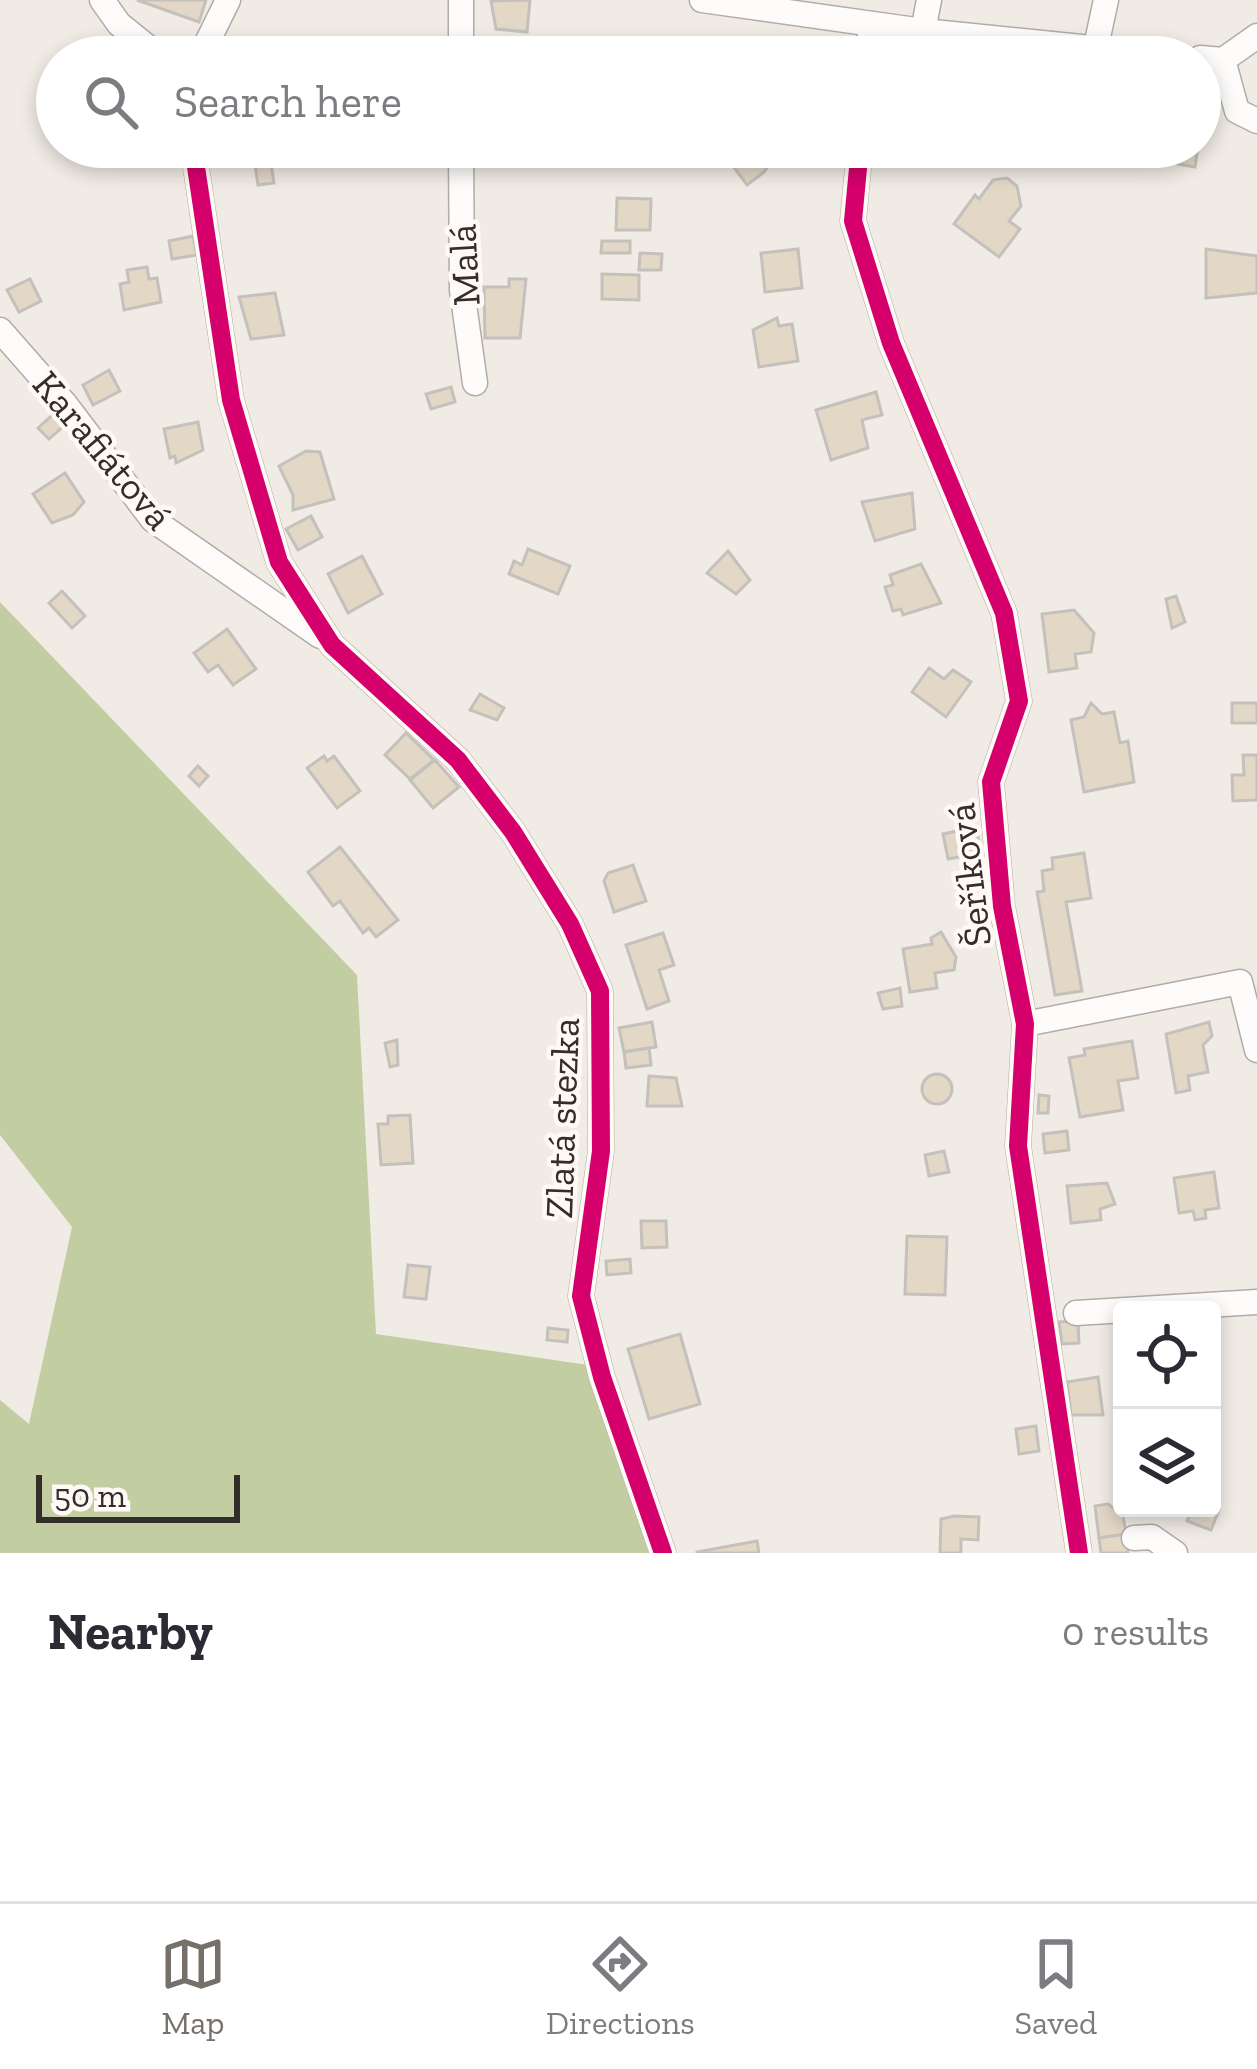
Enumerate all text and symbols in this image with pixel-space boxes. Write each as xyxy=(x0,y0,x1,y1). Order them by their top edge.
search box xyxy=(36,36,1221,168)
icon: search xyxy=(78,69,144,135)
text: Search here xyxy=(174,75,402,129)
street label: Malá xyxy=(438,223,490,307)
street label: Karafiátová xyxy=(23,361,183,539)
street label: Šeříková xyxy=(937,800,1001,949)
street label: Zlatá stezka xyxy=(535,1017,589,1219)
map controls xyxy=(1113,1301,1221,1517)
button: locate xyxy=(1113,1301,1221,1409)
button: layers xyxy=(1113,1409,1221,1517)
scale bar xyxy=(36,1469,240,1522)
text: 50 m xyxy=(54,1476,126,1515)
text: Nearby xyxy=(48,1601,213,1662)
text: 0 results xyxy=(1062,1608,1209,1655)
tab: Map xyxy=(160,1931,226,2042)
tab: Directions xyxy=(546,1931,695,2042)
tab: Saved xyxy=(1014,1931,1097,2042)

